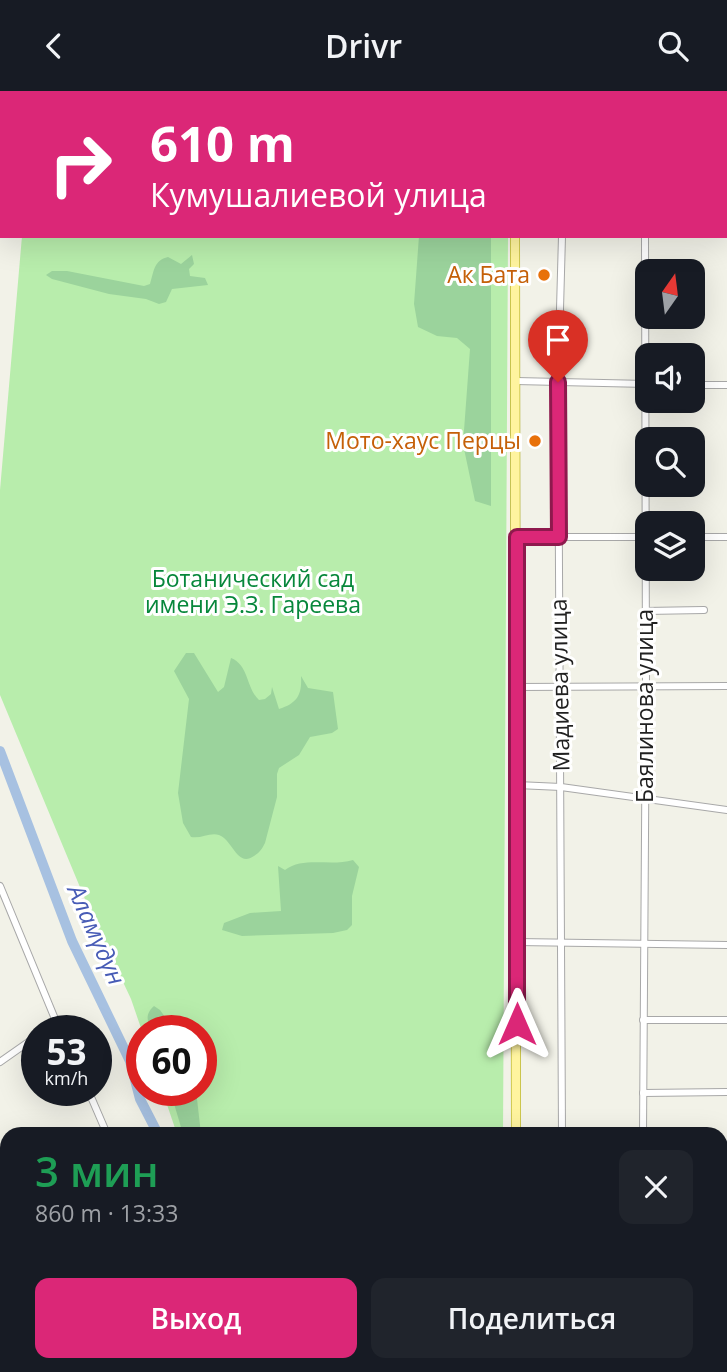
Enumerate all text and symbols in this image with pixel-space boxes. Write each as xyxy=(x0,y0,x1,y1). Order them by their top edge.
text: Drivr xyxy=(325,24,402,67)
icon: back xyxy=(35,27,73,65)
icon: search xyxy=(654,27,692,65)
text: 610 m xyxy=(150,110,295,176)
icon: right xyxy=(35,119,126,210)
text: Кумушалиевой улица xyxy=(150,173,487,216)
place label: Ак Бата xyxy=(447,258,530,290)
north arrow xyxy=(635,259,705,329)
map controls xyxy=(635,259,705,581)
marker: Ак Бата xyxy=(536,267,552,283)
pin xyxy=(528,310,588,382)
icon: arrive xyxy=(539,321,577,359)
button: sound xyxy=(635,343,705,413)
place label: Мото-хаус Перцы xyxy=(325,424,521,456)
button: search xyxy=(635,427,705,497)
marker: Мото-хаус Перцы xyxy=(527,433,543,449)
button: layers xyxy=(635,511,705,581)
park label: Ботанический сад имени Э.З. Гареева xyxy=(145,562,361,620)
street label: Мадиева улица xyxy=(541,598,577,772)
street label: Баялинова улица xyxy=(628,609,660,803)
water label: Аламүдүн xyxy=(60,877,134,990)
position arrow xyxy=(480,987,554,1061)
speed limit sign: 60 xyxy=(126,1015,217,1106)
text: 53 xyxy=(46,1028,87,1075)
text: km/h xyxy=(45,1066,88,1090)
text: 3 мин xyxy=(35,1142,159,1199)
button: close xyxy=(619,1150,693,1224)
text: 860 m · 13:33 xyxy=(35,1197,178,1229)
button: Выход xyxy=(35,1278,357,1358)
button: Поделиться xyxy=(371,1278,693,1358)

